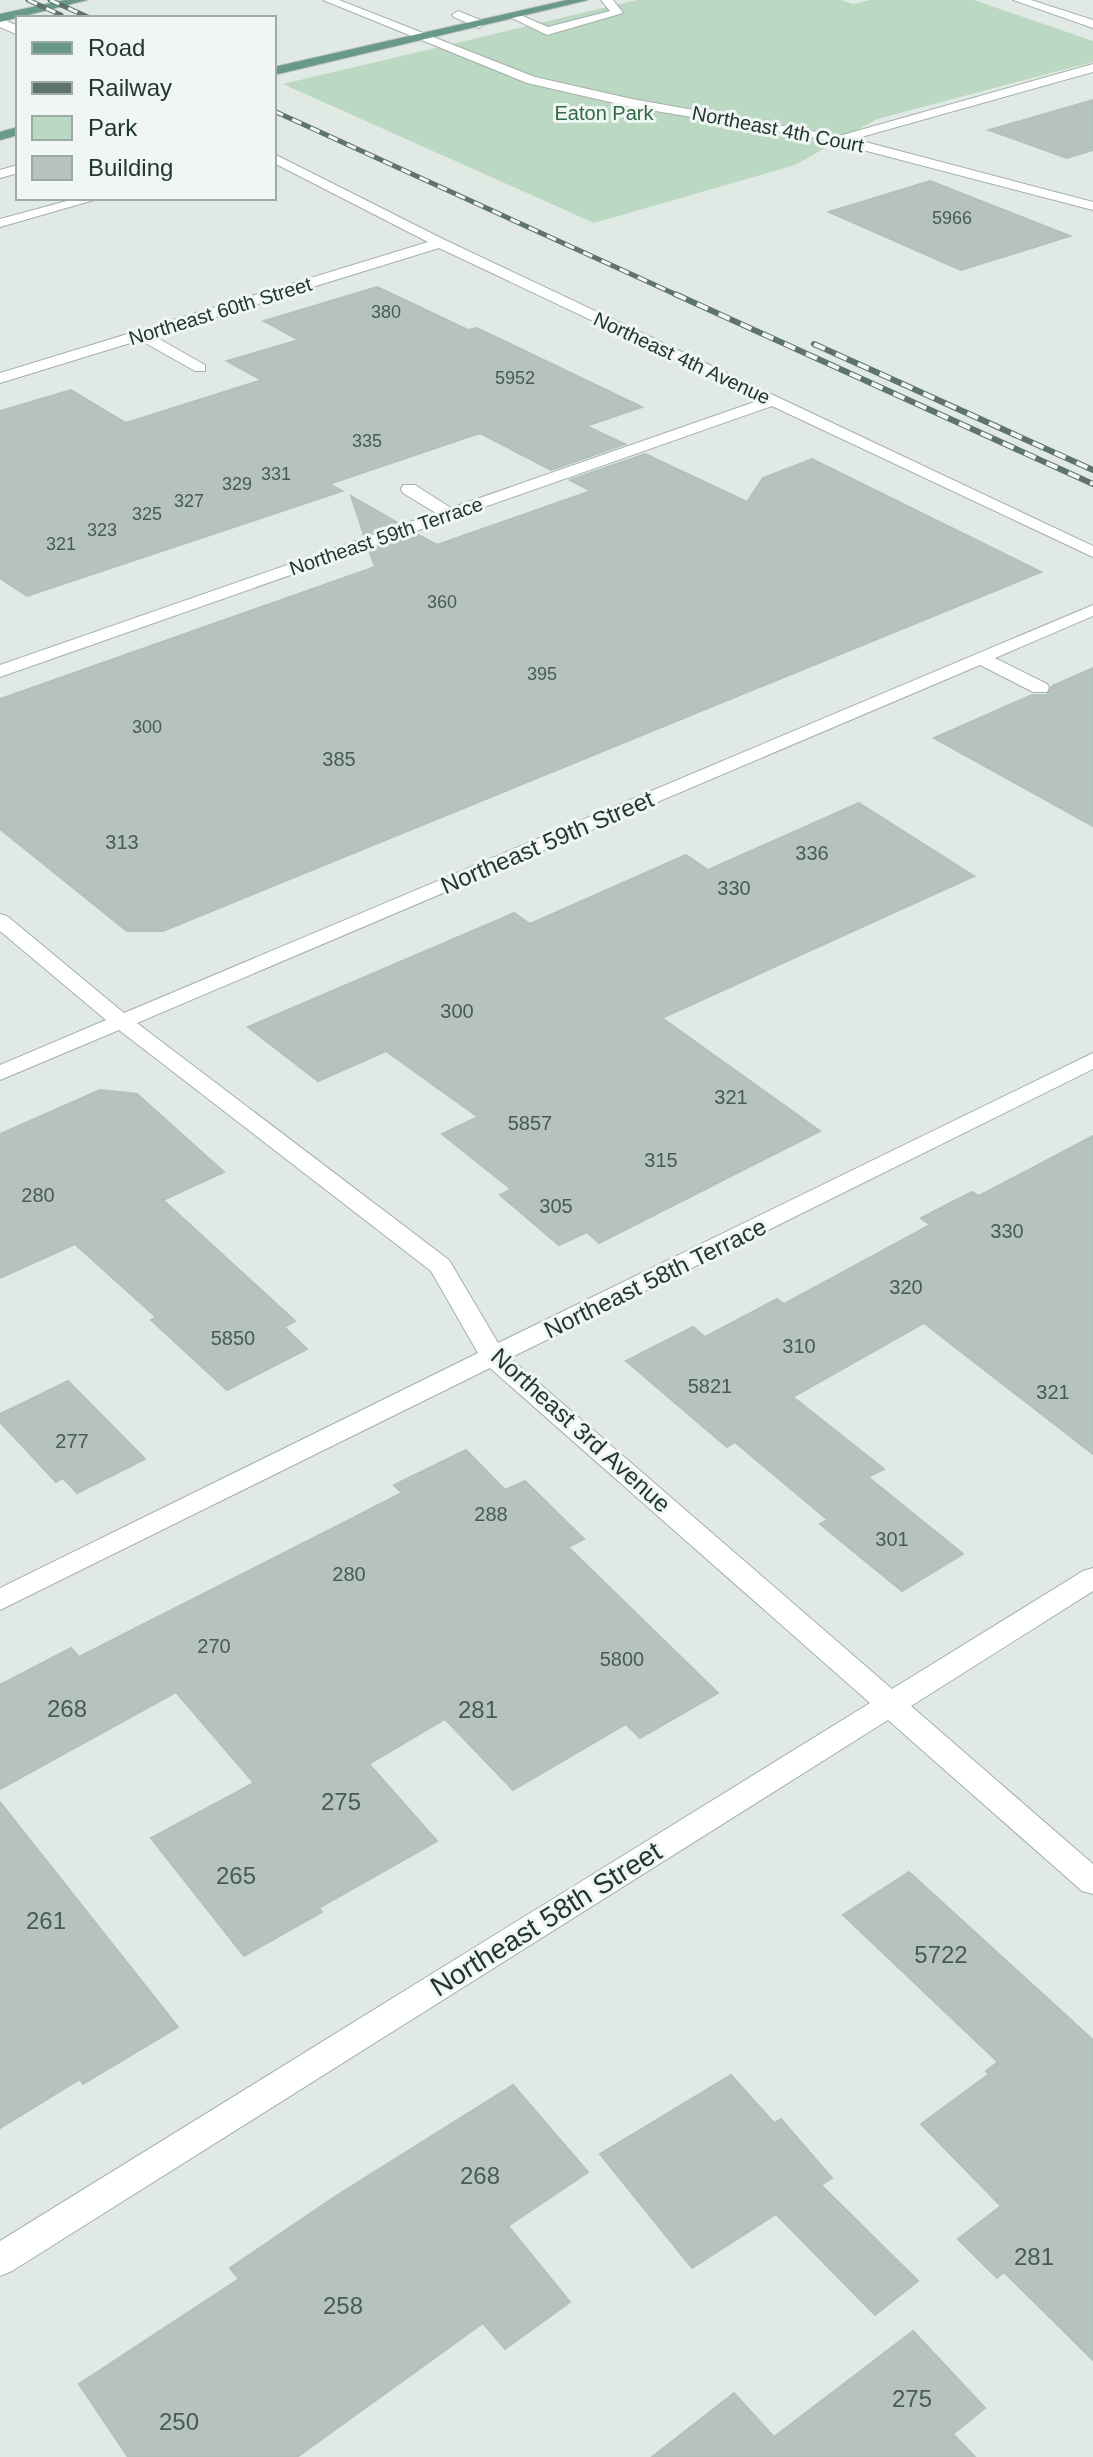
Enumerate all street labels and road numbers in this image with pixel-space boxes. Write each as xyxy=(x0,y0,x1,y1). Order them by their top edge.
street label: Northeast 4th Court xyxy=(690,102,866,157)
street label: Northeast 60th Street xyxy=(126,273,315,349)
street label: Northeast 4th Avenue xyxy=(590,307,774,409)
street label: Northeast 59th Terrace xyxy=(286,493,486,579)
street label: Northeast 59th Street xyxy=(437,785,658,899)
street label: Northeast 58th Terrace xyxy=(540,1212,770,1344)
street label: Northeast 3rd Avenue xyxy=(486,1342,676,1518)
street label: Northeast 58th Street xyxy=(425,1835,667,2003)

